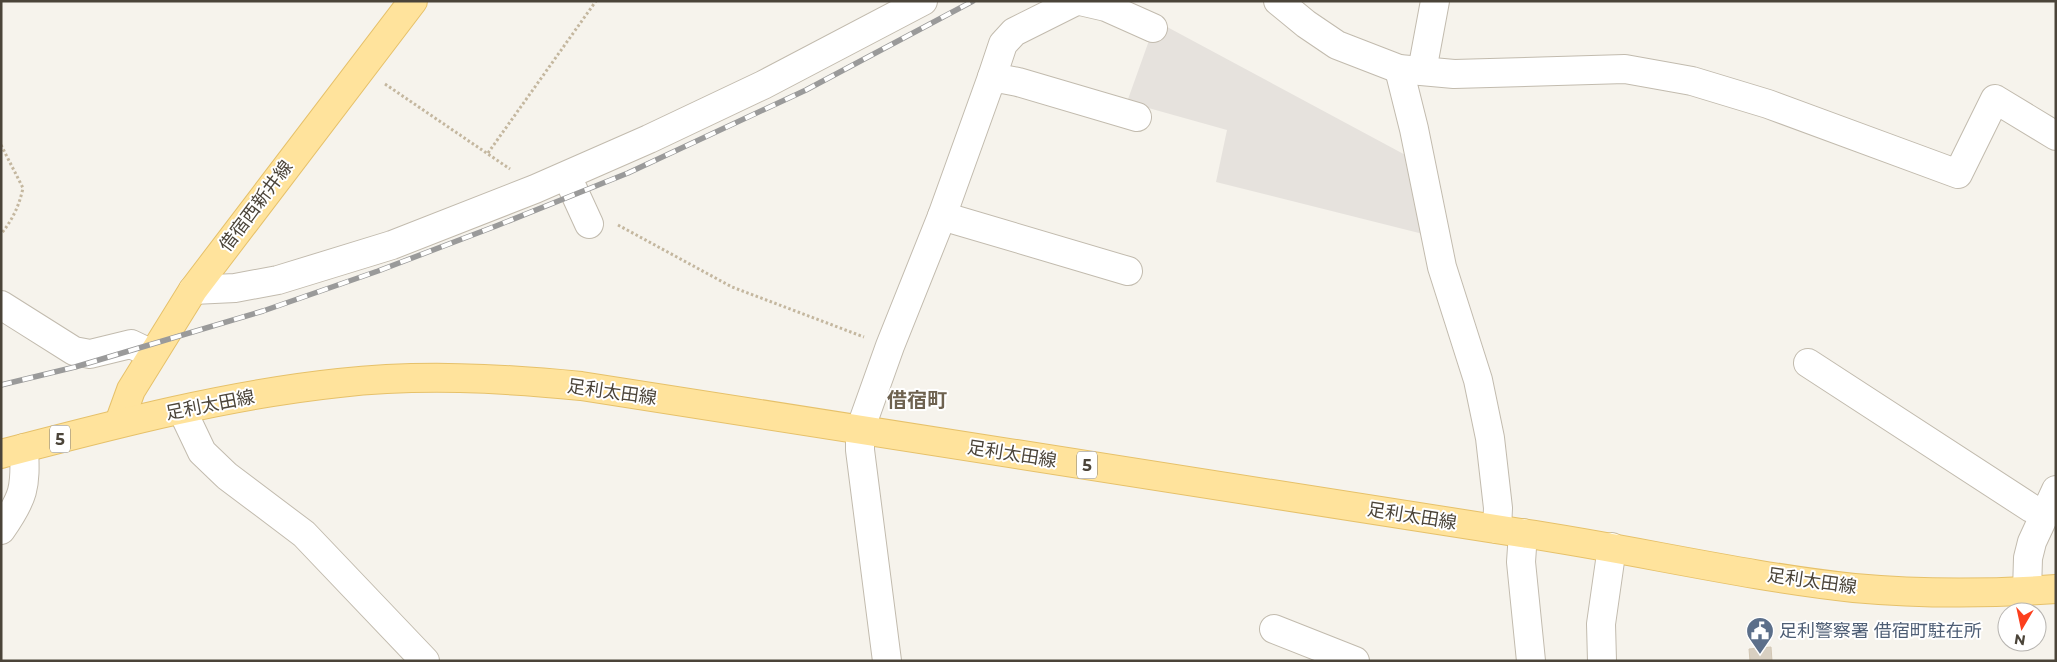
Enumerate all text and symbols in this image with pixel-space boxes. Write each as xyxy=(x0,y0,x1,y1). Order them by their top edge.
street label: 借宿西新井線 xyxy=(215,156,297,256)
street label: 足利太田線 xyxy=(566,375,658,409)
street label: 足利太田線 xyxy=(164,386,256,424)
district label: 借宿町 xyxy=(887,388,947,412)
road number: 5 xyxy=(50,426,70,452)
street label: 足利太田線 xyxy=(966,436,1058,472)
road number: 5 xyxy=(1077,452,1097,478)
street label: 足利太田線 xyxy=(1366,498,1458,534)
street label: 足利太田線 xyxy=(1766,564,1858,598)
north arrow xyxy=(1997,602,2047,652)
public building icon: 足利警察署 借宿町駐在所 xyxy=(1745,616,1775,655)
place label: 足利警察署 借宿町駐在所 xyxy=(1779,620,1982,642)
text: N xyxy=(2013,630,2027,650)

